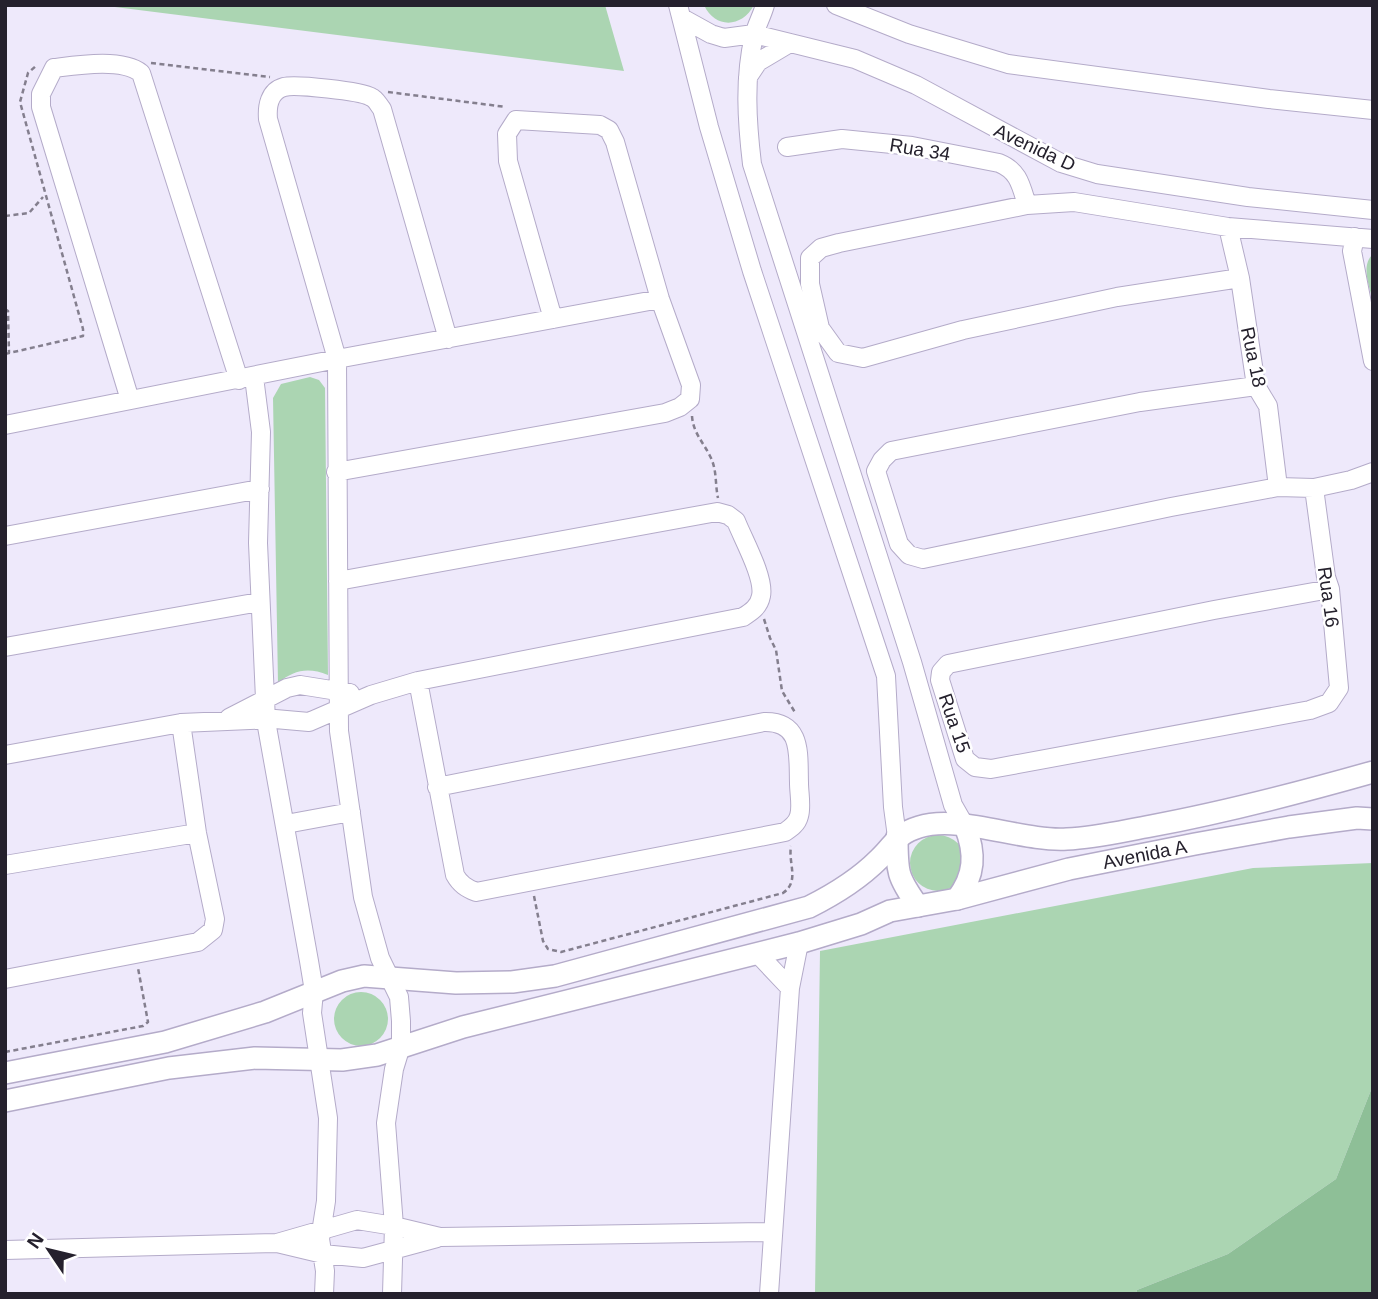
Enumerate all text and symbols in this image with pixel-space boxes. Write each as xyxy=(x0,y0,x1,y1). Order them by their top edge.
street label: Avenida D xyxy=(991,119,1079,175)
street label: Rua 34 xyxy=(888,134,952,165)
street label: Rua 18 xyxy=(1237,325,1270,389)
street label: Rua 16 xyxy=(1314,565,1343,629)
street label: Rua 15 xyxy=(935,691,974,756)
street label: Avenida A xyxy=(1101,836,1189,873)
north arrow xyxy=(14,1215,84,1285)
text: N xyxy=(23,1229,48,1252)

